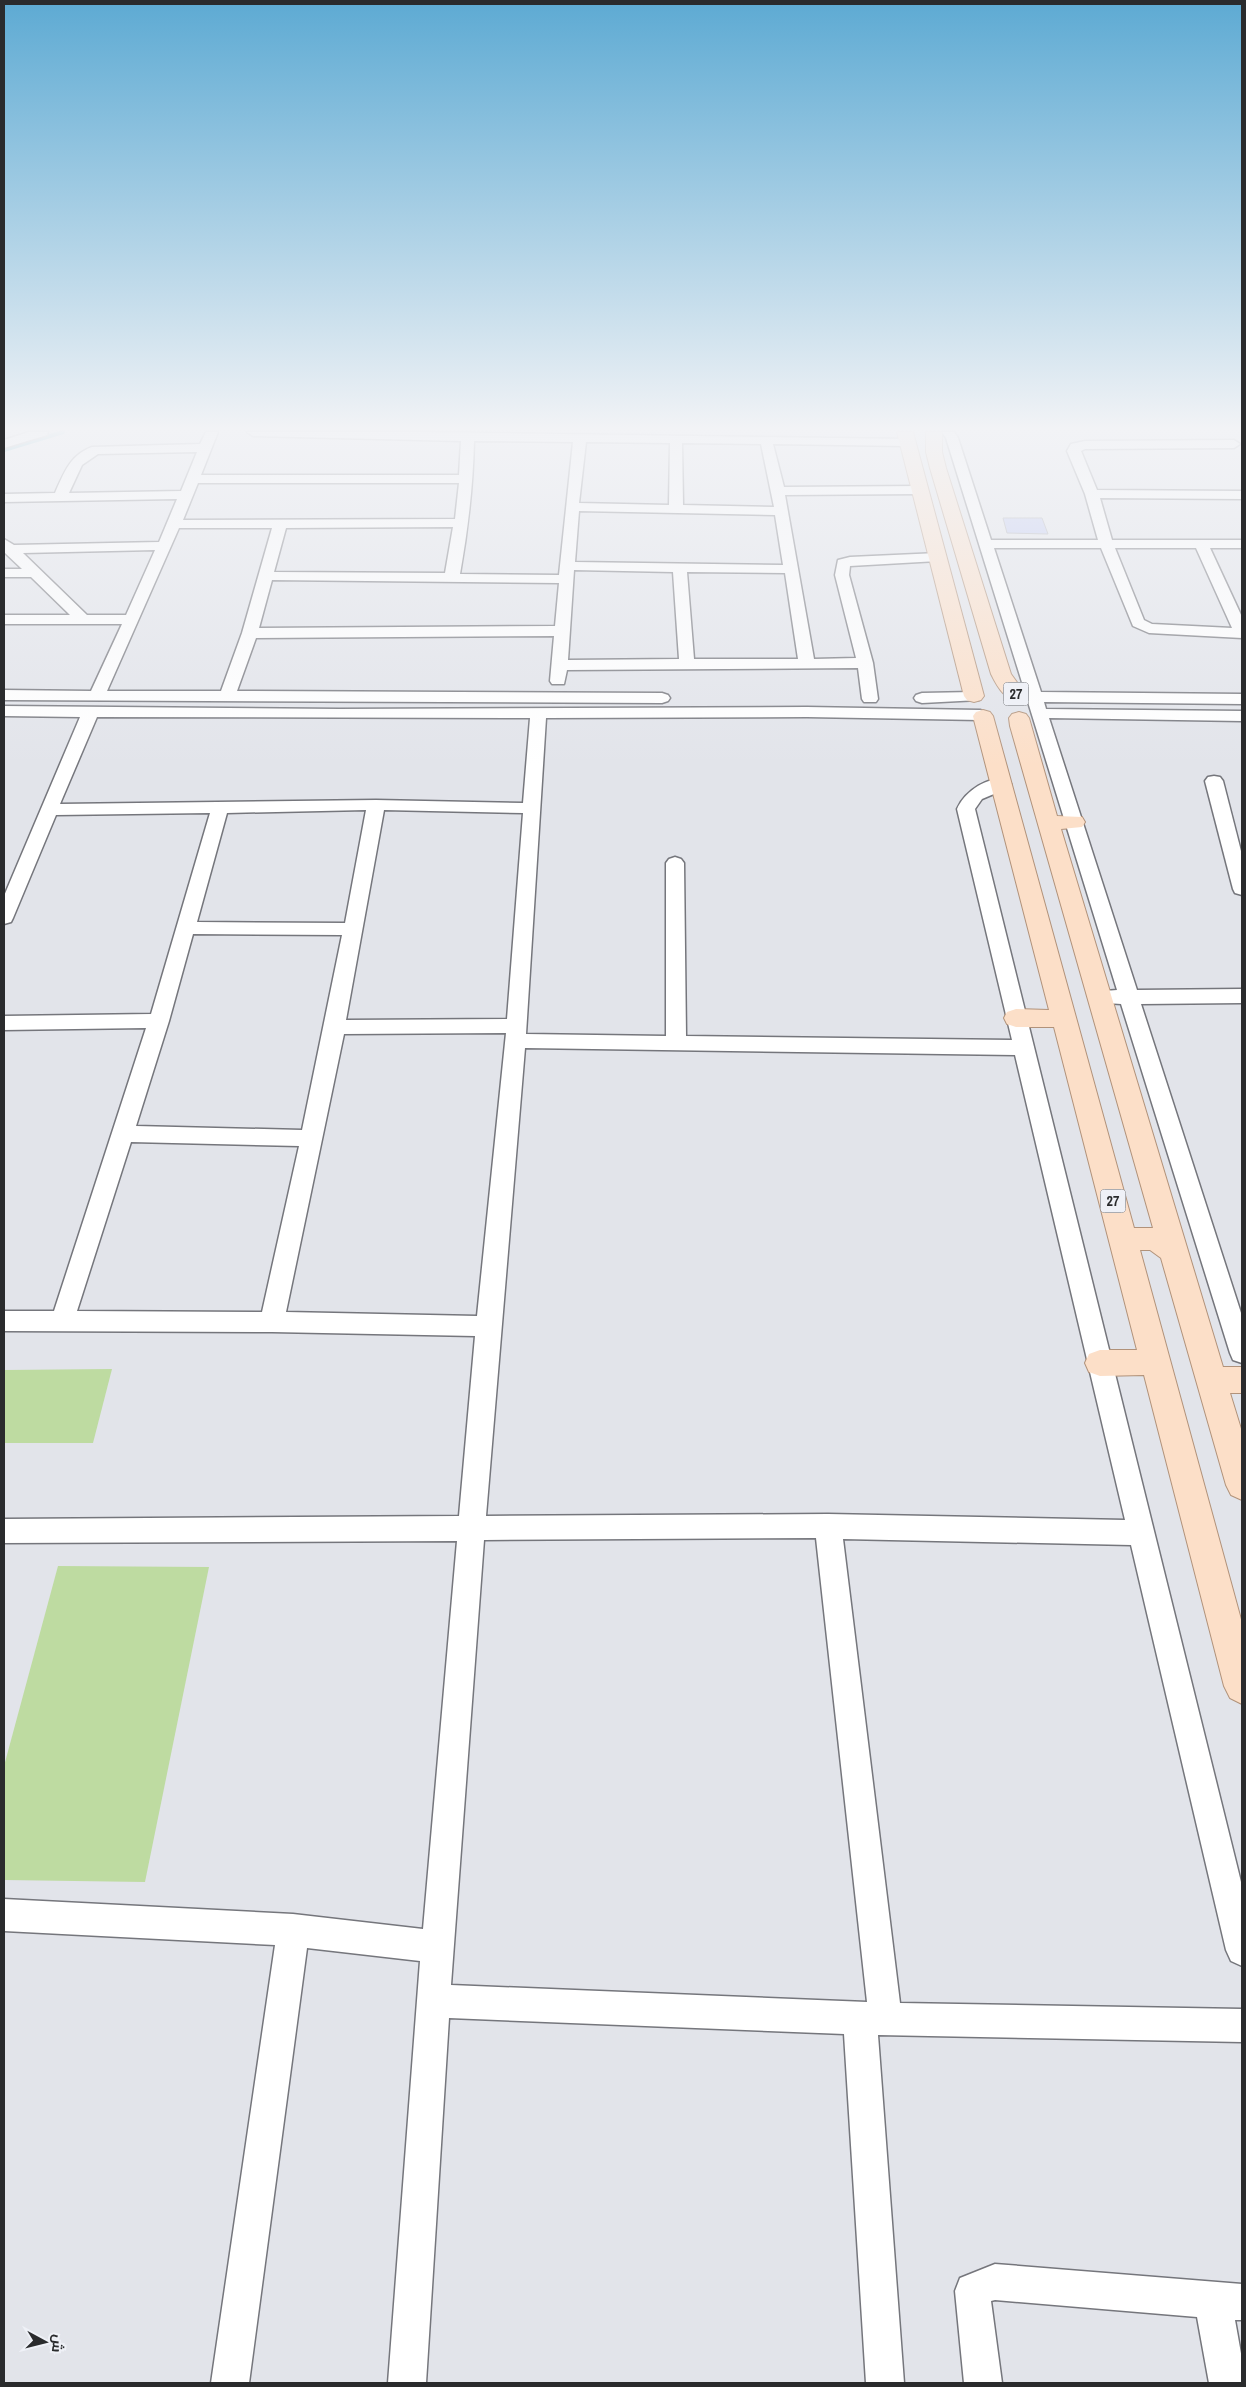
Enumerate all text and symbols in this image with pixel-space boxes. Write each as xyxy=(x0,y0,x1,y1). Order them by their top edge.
road number: 27 xyxy=(1004,682,1028,706)
road number: 27 xyxy=(1100,1190,1126,1212)
north arrow xyxy=(20,2317,70,2367)
text: ش xyxy=(48,2334,68,2354)

